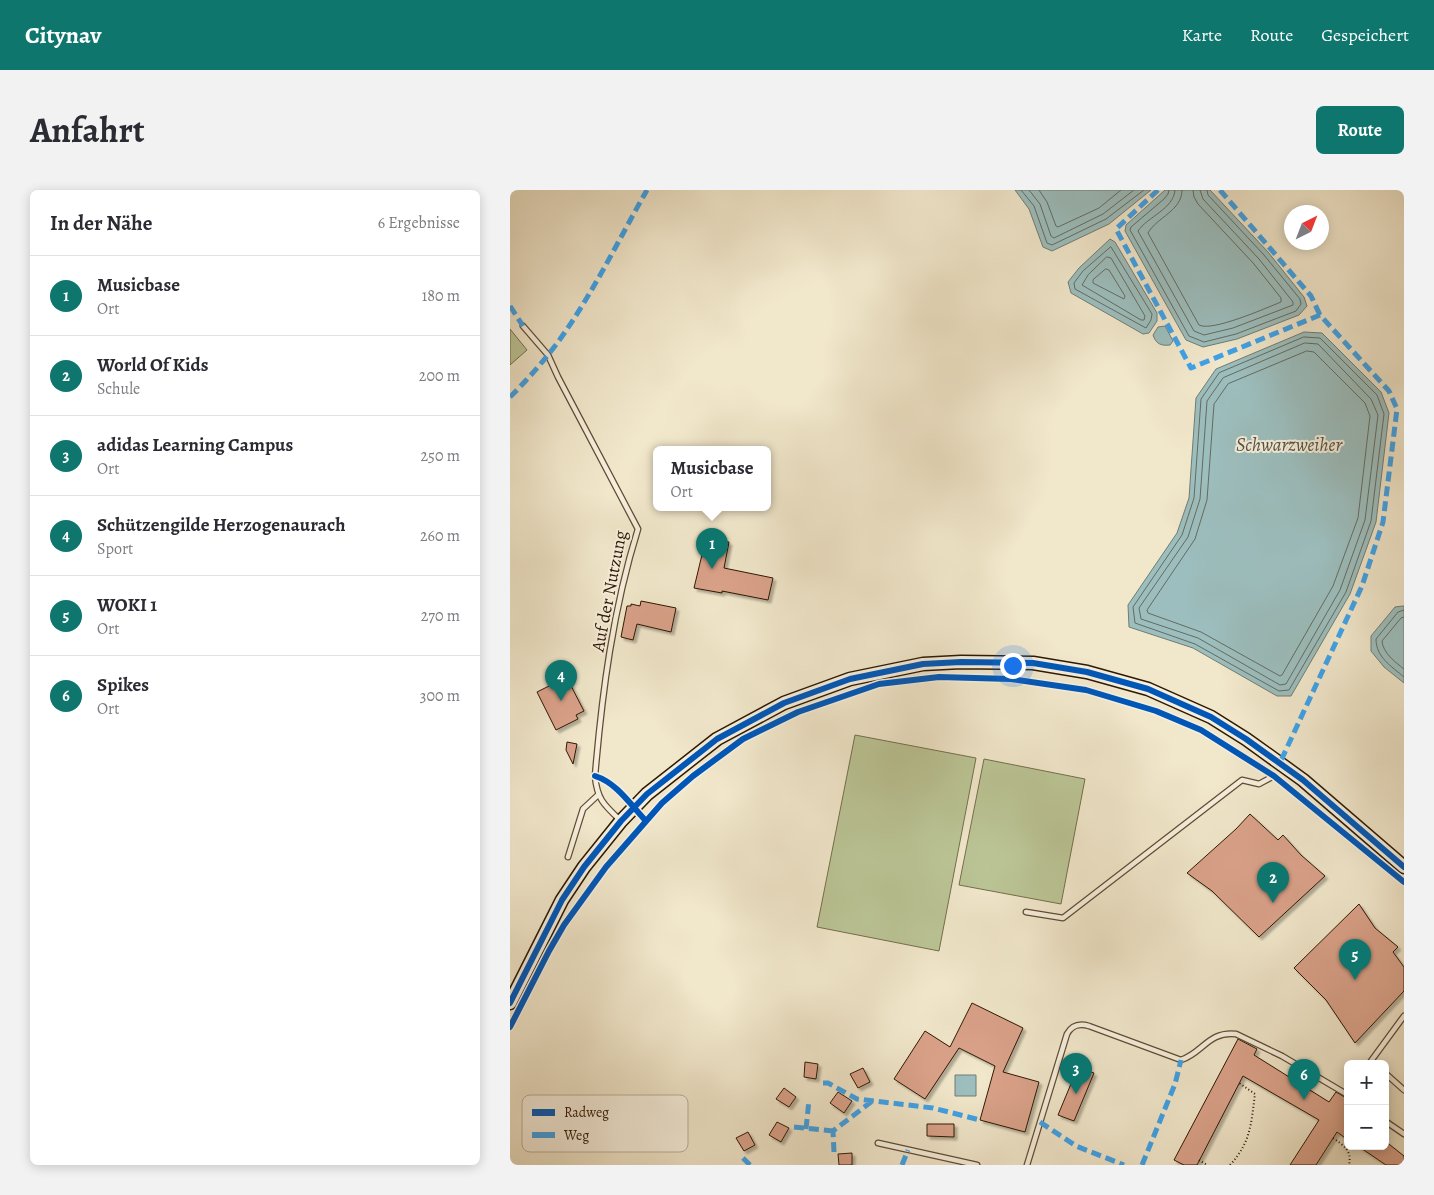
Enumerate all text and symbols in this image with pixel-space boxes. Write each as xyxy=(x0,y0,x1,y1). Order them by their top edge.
text: Citynav xyxy=(25,19,101,51)
text: Karte xyxy=(1182,23,1222,47)
text: Route xyxy=(1250,23,1293,47)
text: Gespeichert xyxy=(1321,23,1409,47)
text: Anfahrt xyxy=(30,106,145,154)
button: Route xyxy=(1316,106,1404,154)
north arrow xyxy=(1284,205,1329,250)
text: In der Nähe xyxy=(50,209,152,237)
text: 6 Ergebnisse xyxy=(378,212,460,234)
text: Musicbase xyxy=(97,272,180,298)
text: 1 xyxy=(63,285,69,307)
text: 180 m xyxy=(422,285,460,307)
text: Ort xyxy=(97,298,119,320)
text: World Of Kids xyxy=(97,352,208,378)
text: 2 xyxy=(62,365,70,387)
text: 200 m xyxy=(419,365,460,387)
text: Schule xyxy=(97,378,140,400)
text: adidas Learning Campus xyxy=(97,432,293,458)
water label: Schwarzweiher xyxy=(1236,432,1343,458)
text: 3 xyxy=(63,445,69,467)
text: 250 m xyxy=(421,445,460,467)
popup xyxy=(653,446,771,511)
text: Musicbase xyxy=(671,455,753,481)
text: Ort xyxy=(97,458,119,480)
text: Ort xyxy=(671,481,693,503)
text: Schützengilde Herzogenaurach xyxy=(97,512,345,538)
text: 4 xyxy=(62,525,70,547)
text: 260 m xyxy=(420,525,460,547)
street label: Auf der Nutzung xyxy=(585,528,633,655)
pin: 1 xyxy=(696,528,728,569)
text: Sport xyxy=(97,538,133,560)
text: WOKI 1 xyxy=(97,592,157,618)
text: 5 xyxy=(63,605,69,627)
text: 270 m xyxy=(421,605,460,627)
text: Ort xyxy=(97,618,119,640)
your location xyxy=(1000,653,1026,679)
pin: 4 xyxy=(545,660,577,701)
text: Spikes xyxy=(97,672,149,698)
text: 6 xyxy=(62,685,70,707)
text: 300 m xyxy=(420,685,460,707)
text: Ort xyxy=(97,698,119,720)
pin: 2 xyxy=(1257,862,1289,903)
pin: 5 xyxy=(1339,939,1371,980)
pin: 3 xyxy=(1060,1053,1092,1094)
pin: 6 xyxy=(1288,1059,1320,1100)
map controls xyxy=(1344,1060,1389,1150)
button: + xyxy=(1344,1060,1389,1105)
legend xyxy=(522,1095,688,1152)
text: Radweg xyxy=(564,1103,609,1122)
button: − xyxy=(1344,1105,1389,1150)
text: Weg xyxy=(563,1126,589,1145)

